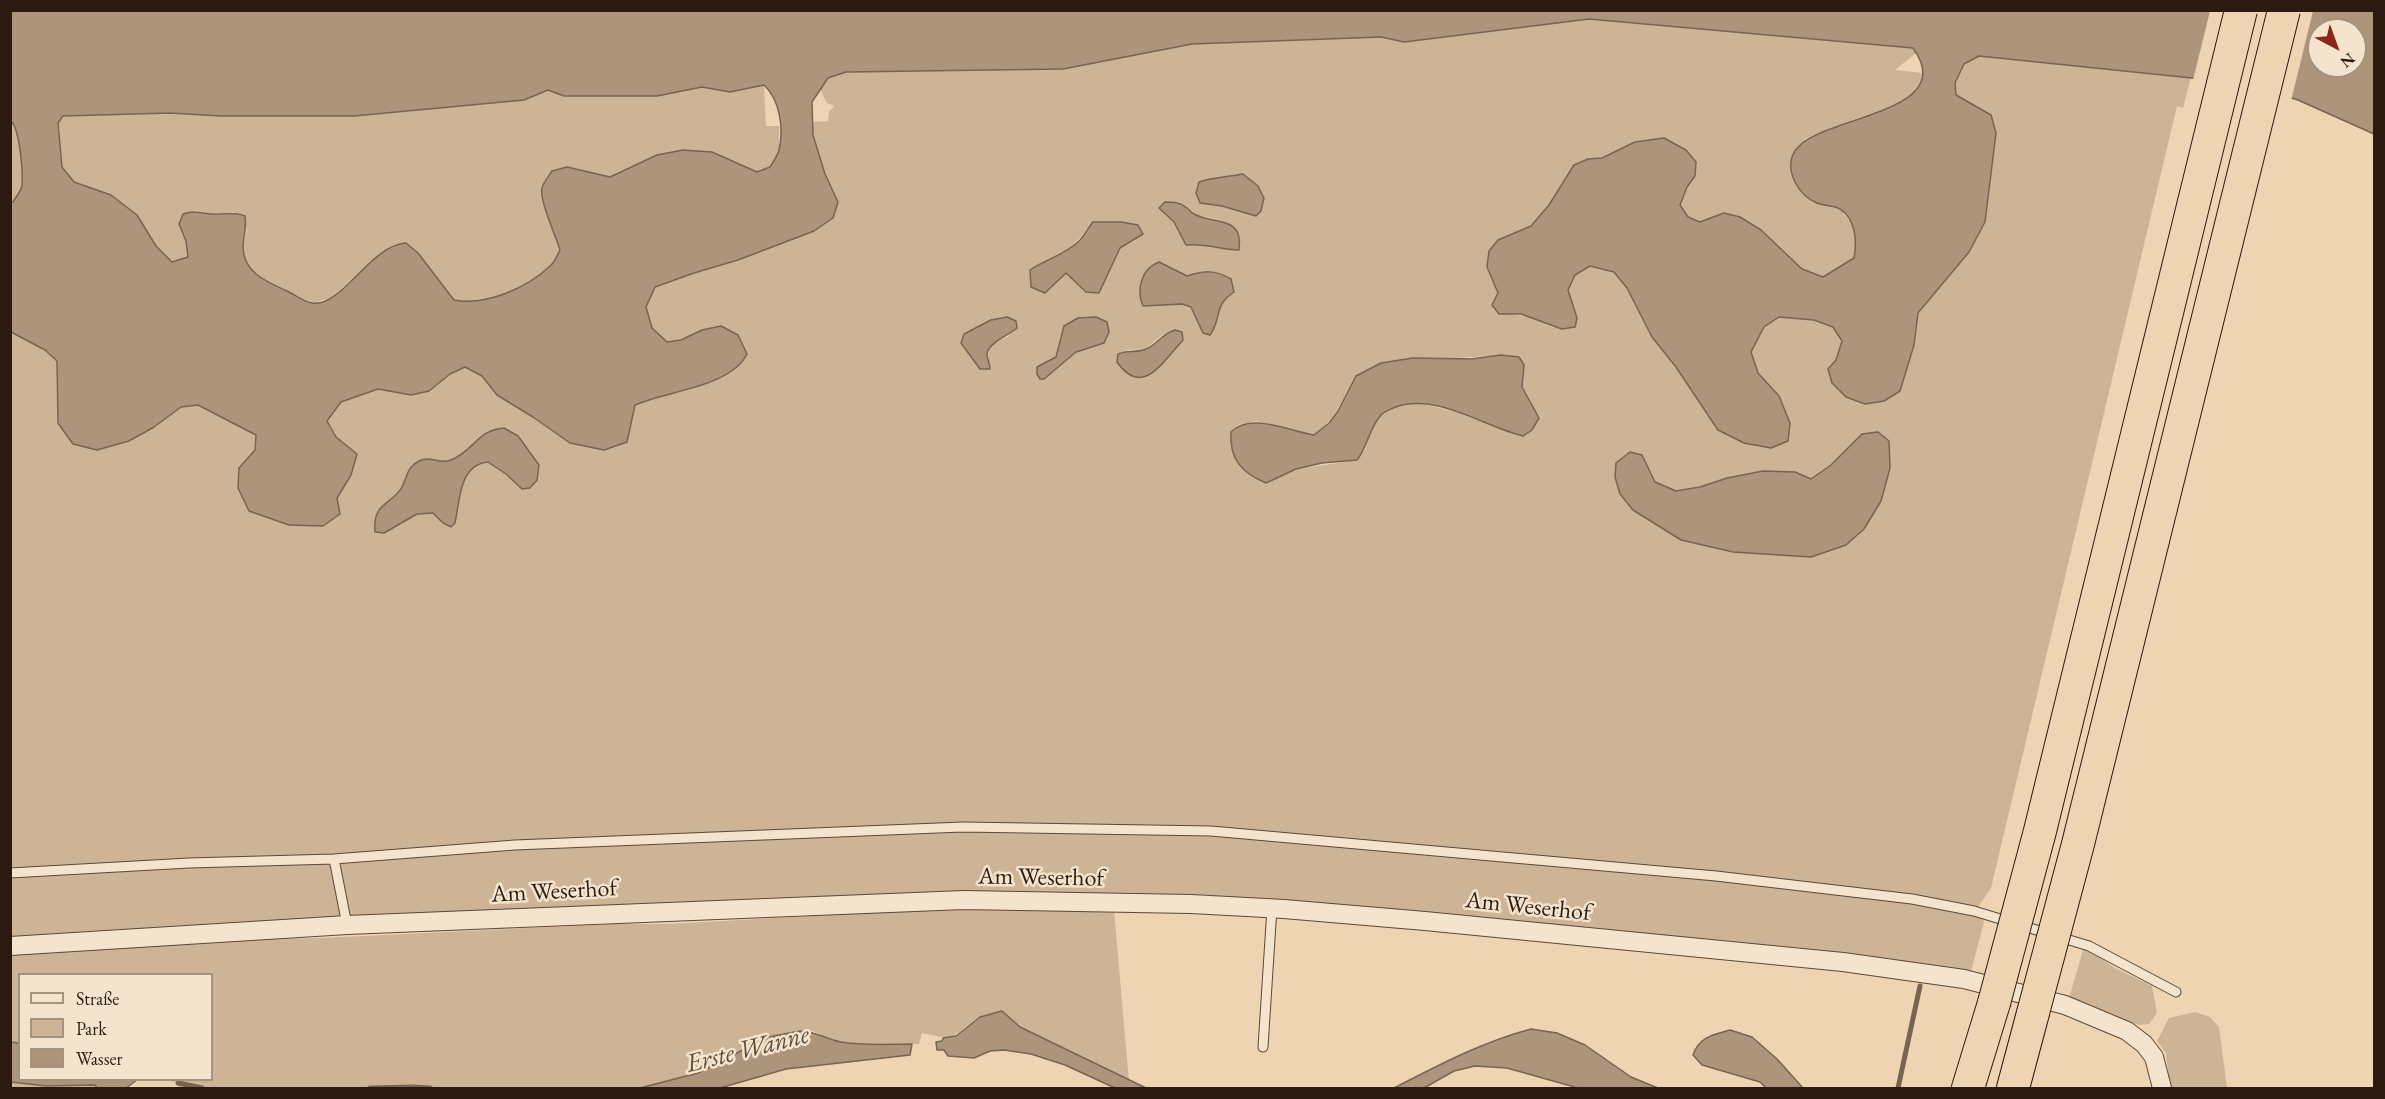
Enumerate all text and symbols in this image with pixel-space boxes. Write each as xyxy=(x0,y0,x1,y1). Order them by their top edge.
north arrow xyxy=(2307,18,2367,78)
text: N xyxy=(2336,48,2360,73)
street label: Am Weserhof xyxy=(978,863,1104,893)
street label: Am Weserhof xyxy=(490,874,618,910)
street label: Am Weserhof xyxy=(1464,886,1592,928)
legend xyxy=(18,973,213,1081)
text: Straße xyxy=(76,987,119,1010)
text: Park xyxy=(76,1017,107,1040)
water label: Erste Wanne xyxy=(683,1020,813,1080)
text: Wasser xyxy=(76,1047,123,1070)

